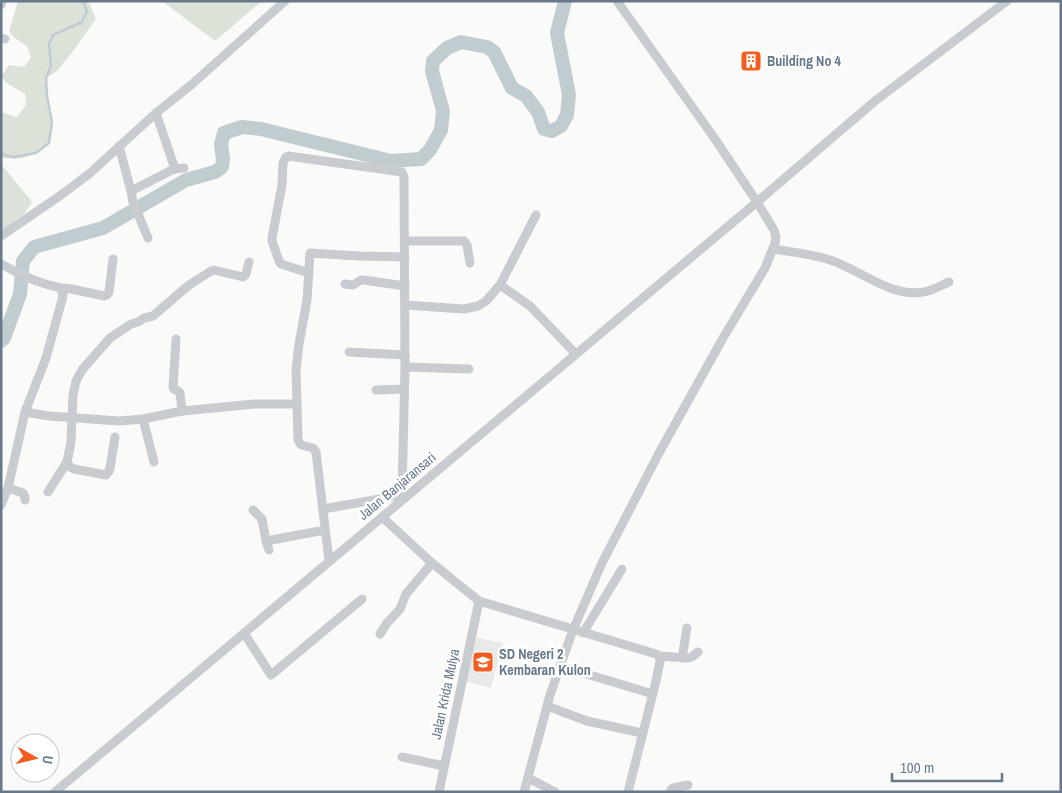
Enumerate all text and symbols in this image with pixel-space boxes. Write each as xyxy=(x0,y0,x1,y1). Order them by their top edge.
building icon: Building No 4 xyxy=(739,49,763,73)
place label: Building No 4 xyxy=(767,52,842,70)
street label: Jalan Banjaransari xyxy=(355,448,439,524)
place label: SD Negeri 2 Kembaran Kulon xyxy=(499,645,591,679)
street label: Jalan Krida Mulya xyxy=(427,647,463,741)
school or university icon: SD Negeri 2 Kembaran Kulon xyxy=(471,650,495,674)
north arrow xyxy=(10,733,60,783)
scale bar xyxy=(892,750,1002,782)
text: U xyxy=(38,754,57,765)
text: 100 m xyxy=(900,757,934,778)

